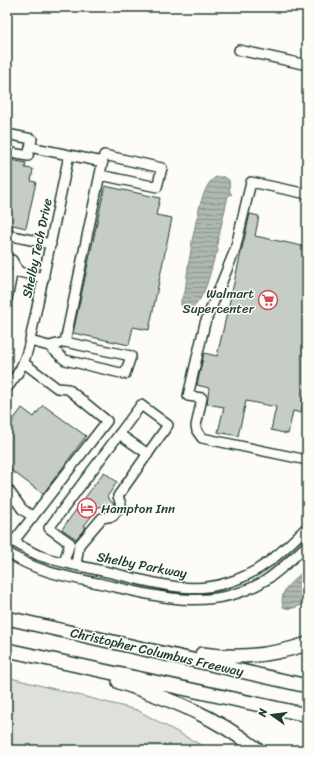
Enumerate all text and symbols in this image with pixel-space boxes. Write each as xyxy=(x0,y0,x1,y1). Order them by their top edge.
street label: Shelby Tech Drive xyxy=(15,196,59,300)
place label: Walmart Supercenter xyxy=(183,282,255,320)
supermarket icon: Walmart Supercenter xyxy=(257,289,279,311)
hotel icon: Hampton Inn xyxy=(76,497,98,519)
place label: Hampton Inn xyxy=(101,497,175,520)
street label: Shelby Parkway xyxy=(95,545,189,585)
street label: Christopher Columbus Freeway xyxy=(68,621,246,683)
north arrow xyxy=(252,695,292,735)
text: N xyxy=(252,706,273,720)

